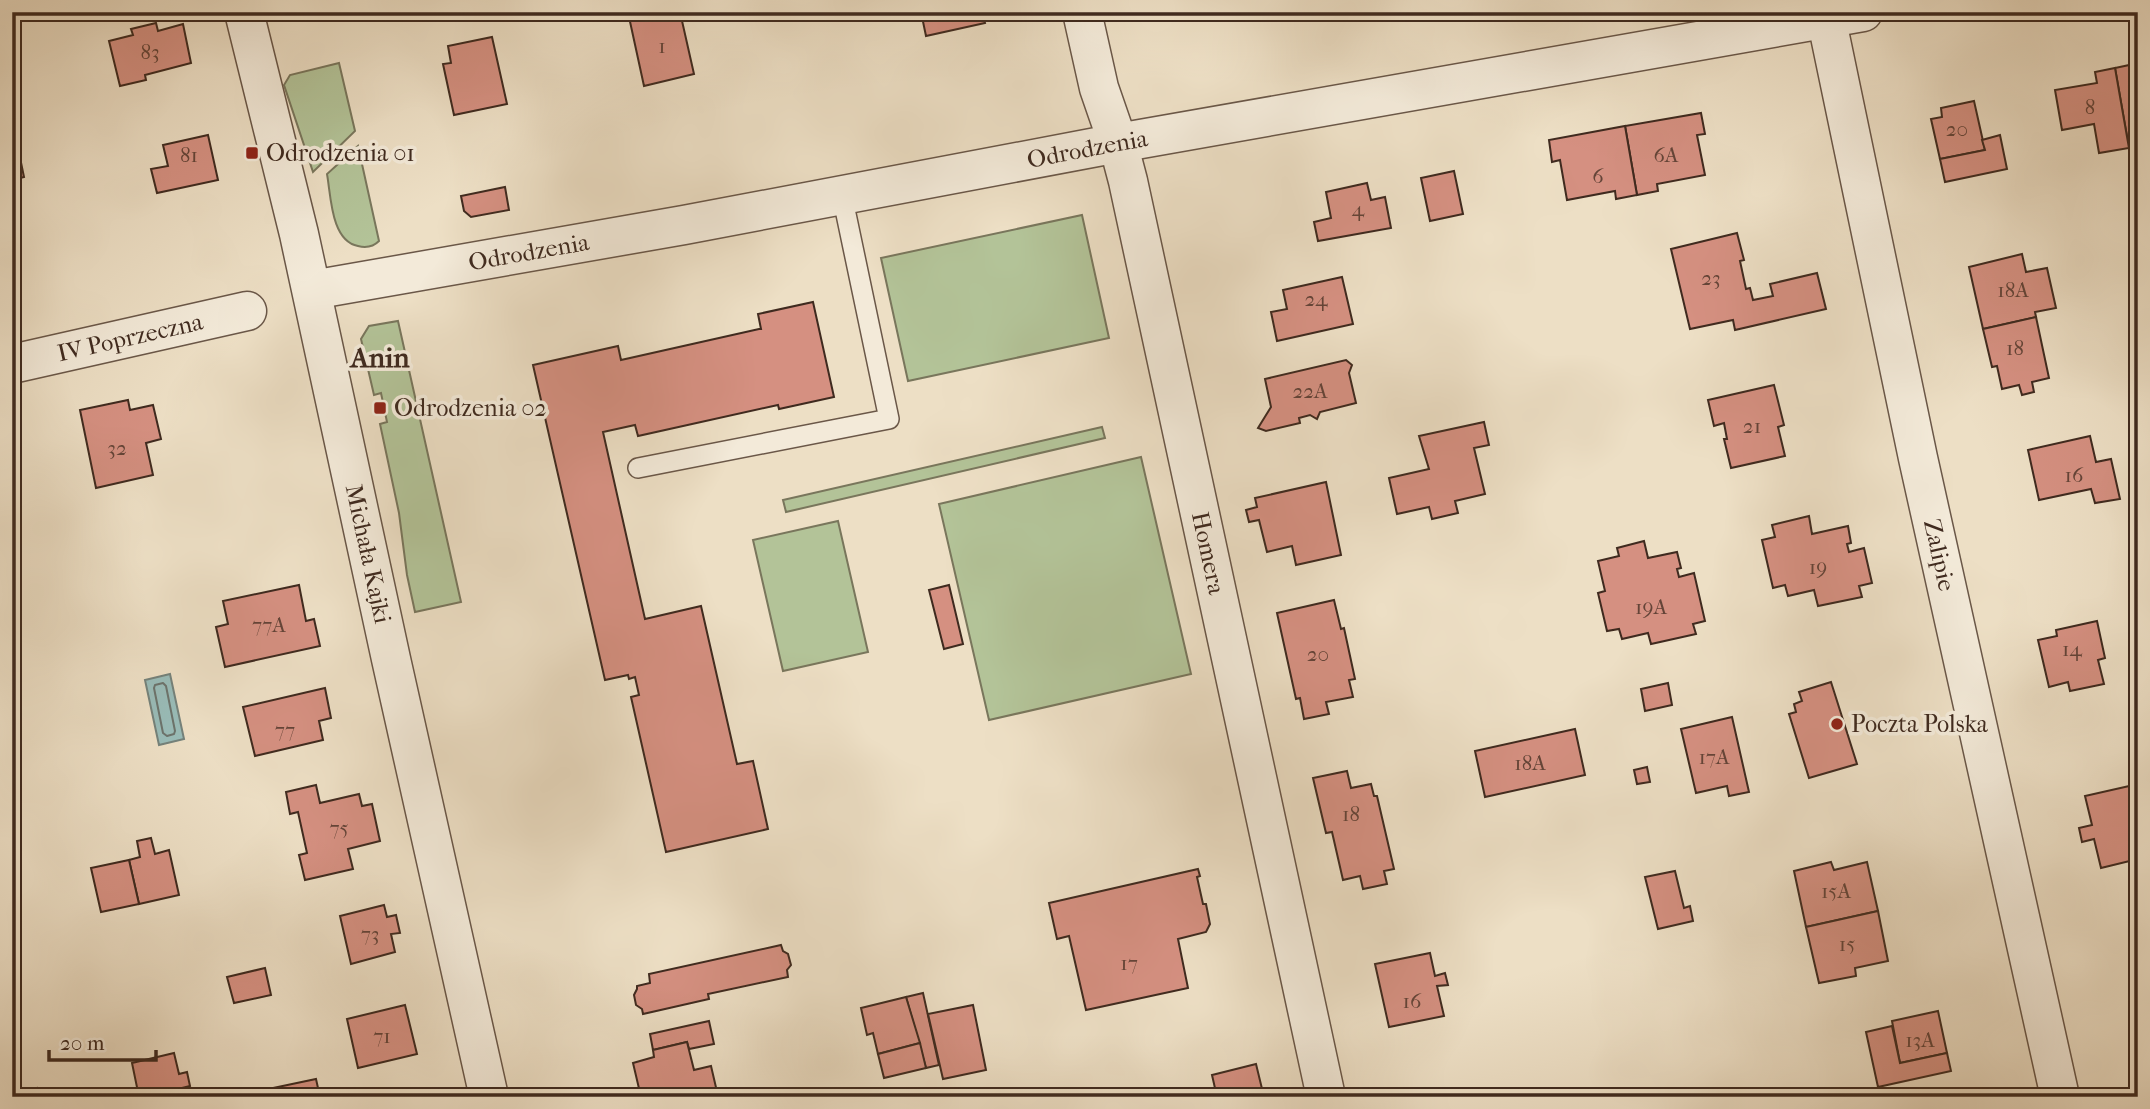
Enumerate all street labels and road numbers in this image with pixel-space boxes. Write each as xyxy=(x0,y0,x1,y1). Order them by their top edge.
street label: Odrodzenia xyxy=(1025,124,1151,174)
street label: Odrodzenia xyxy=(466,228,592,276)
street label: IV Poprzeczna xyxy=(55,307,206,367)
street label: Michała Kajki xyxy=(340,482,397,626)
street label: Homera xyxy=(1186,509,1231,598)
street label: Zalipie xyxy=(1918,516,1961,594)

